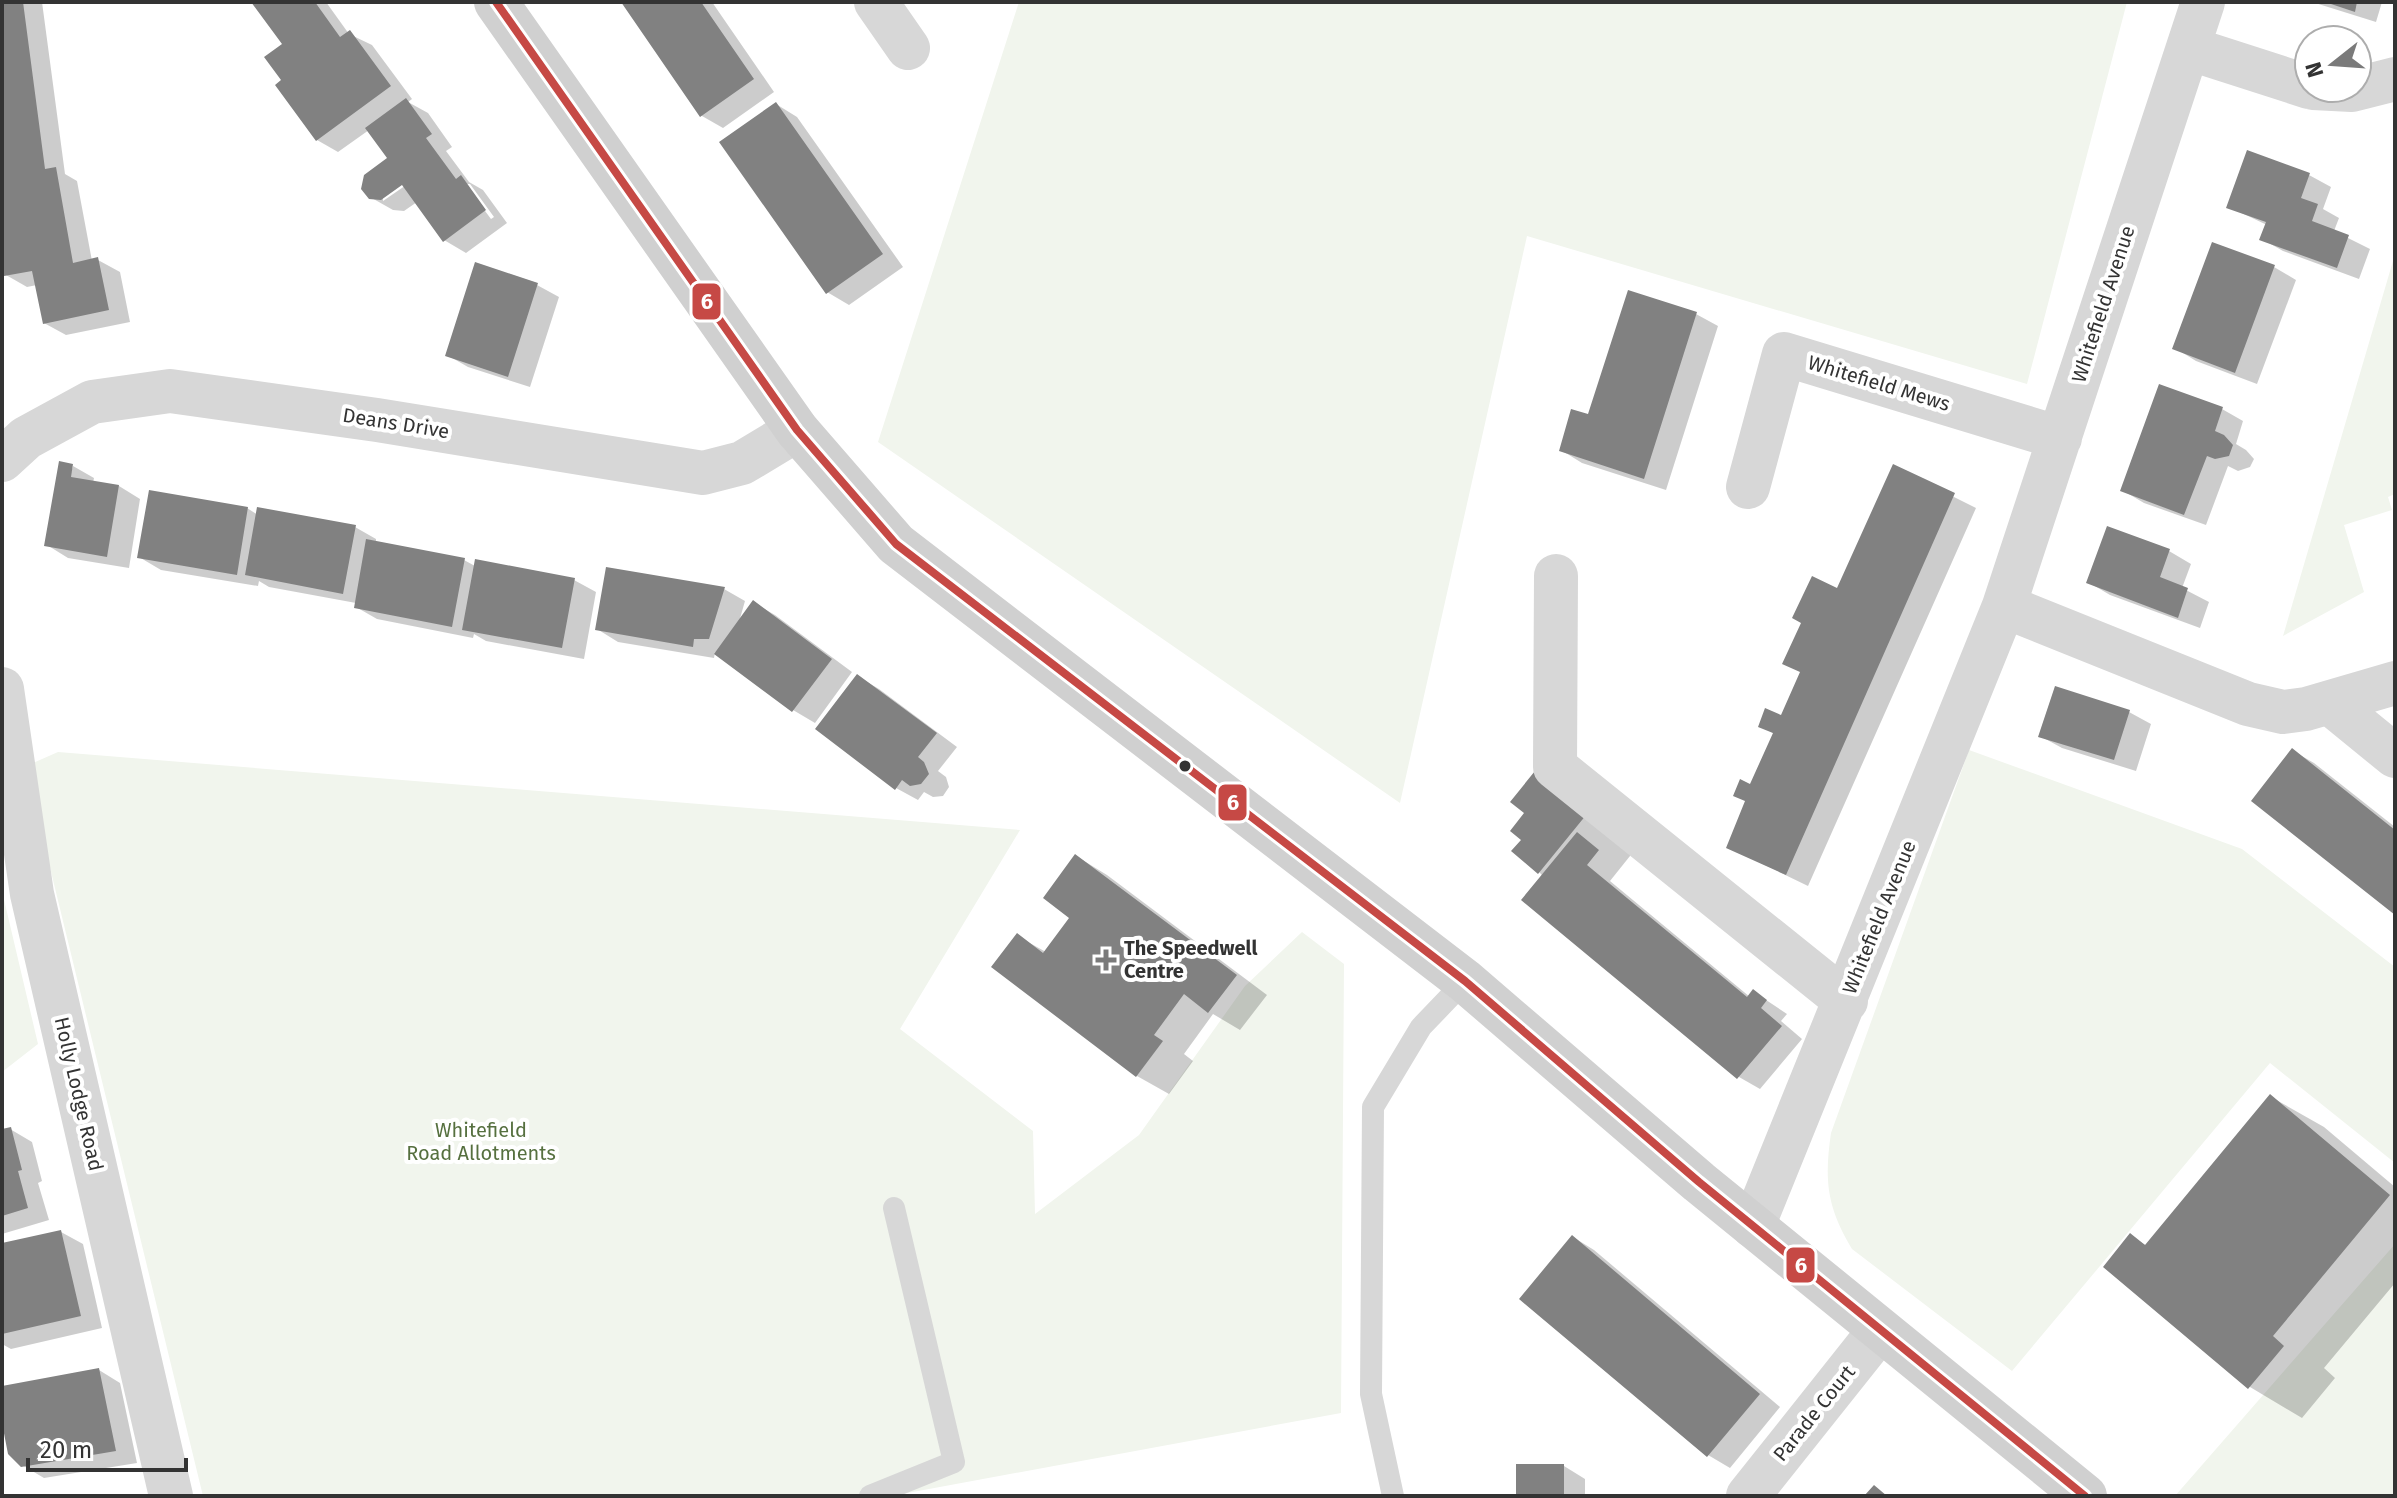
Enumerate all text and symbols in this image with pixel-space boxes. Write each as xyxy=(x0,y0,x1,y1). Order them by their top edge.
north arrow xyxy=(2293,24,2373,104)
text: N xyxy=(2299,59,2329,81)
street label: Whitefield Avenue xyxy=(2066,223,2140,385)
line badge: 6 xyxy=(691,282,722,321)
text: 6 xyxy=(701,288,713,315)
street label: Whitefield Mews xyxy=(1805,350,1953,416)
street label: Deans Drive xyxy=(341,403,451,443)
unlabelled marker xyxy=(1177,758,1193,774)
line badge: 6 xyxy=(1217,783,1248,822)
text: 6 xyxy=(1227,789,1239,816)
street label: Whitefield Avenue xyxy=(1837,837,1921,997)
place label: The Speedwell Centre xyxy=(1124,936,1258,983)
marker: The Speedwell Centre xyxy=(1095,949,1117,971)
street label: Holly Lodge Road xyxy=(50,1015,108,1173)
park label: Whitefield Road Allotments xyxy=(406,1118,556,1165)
line badge: 6 xyxy=(1785,1246,1816,1284)
text: 6 xyxy=(1795,1252,1807,1279)
street label: Parade Court xyxy=(1768,1360,1860,1466)
scale bar xyxy=(28,1422,186,1472)
text: 20 m xyxy=(40,1436,92,1464)

